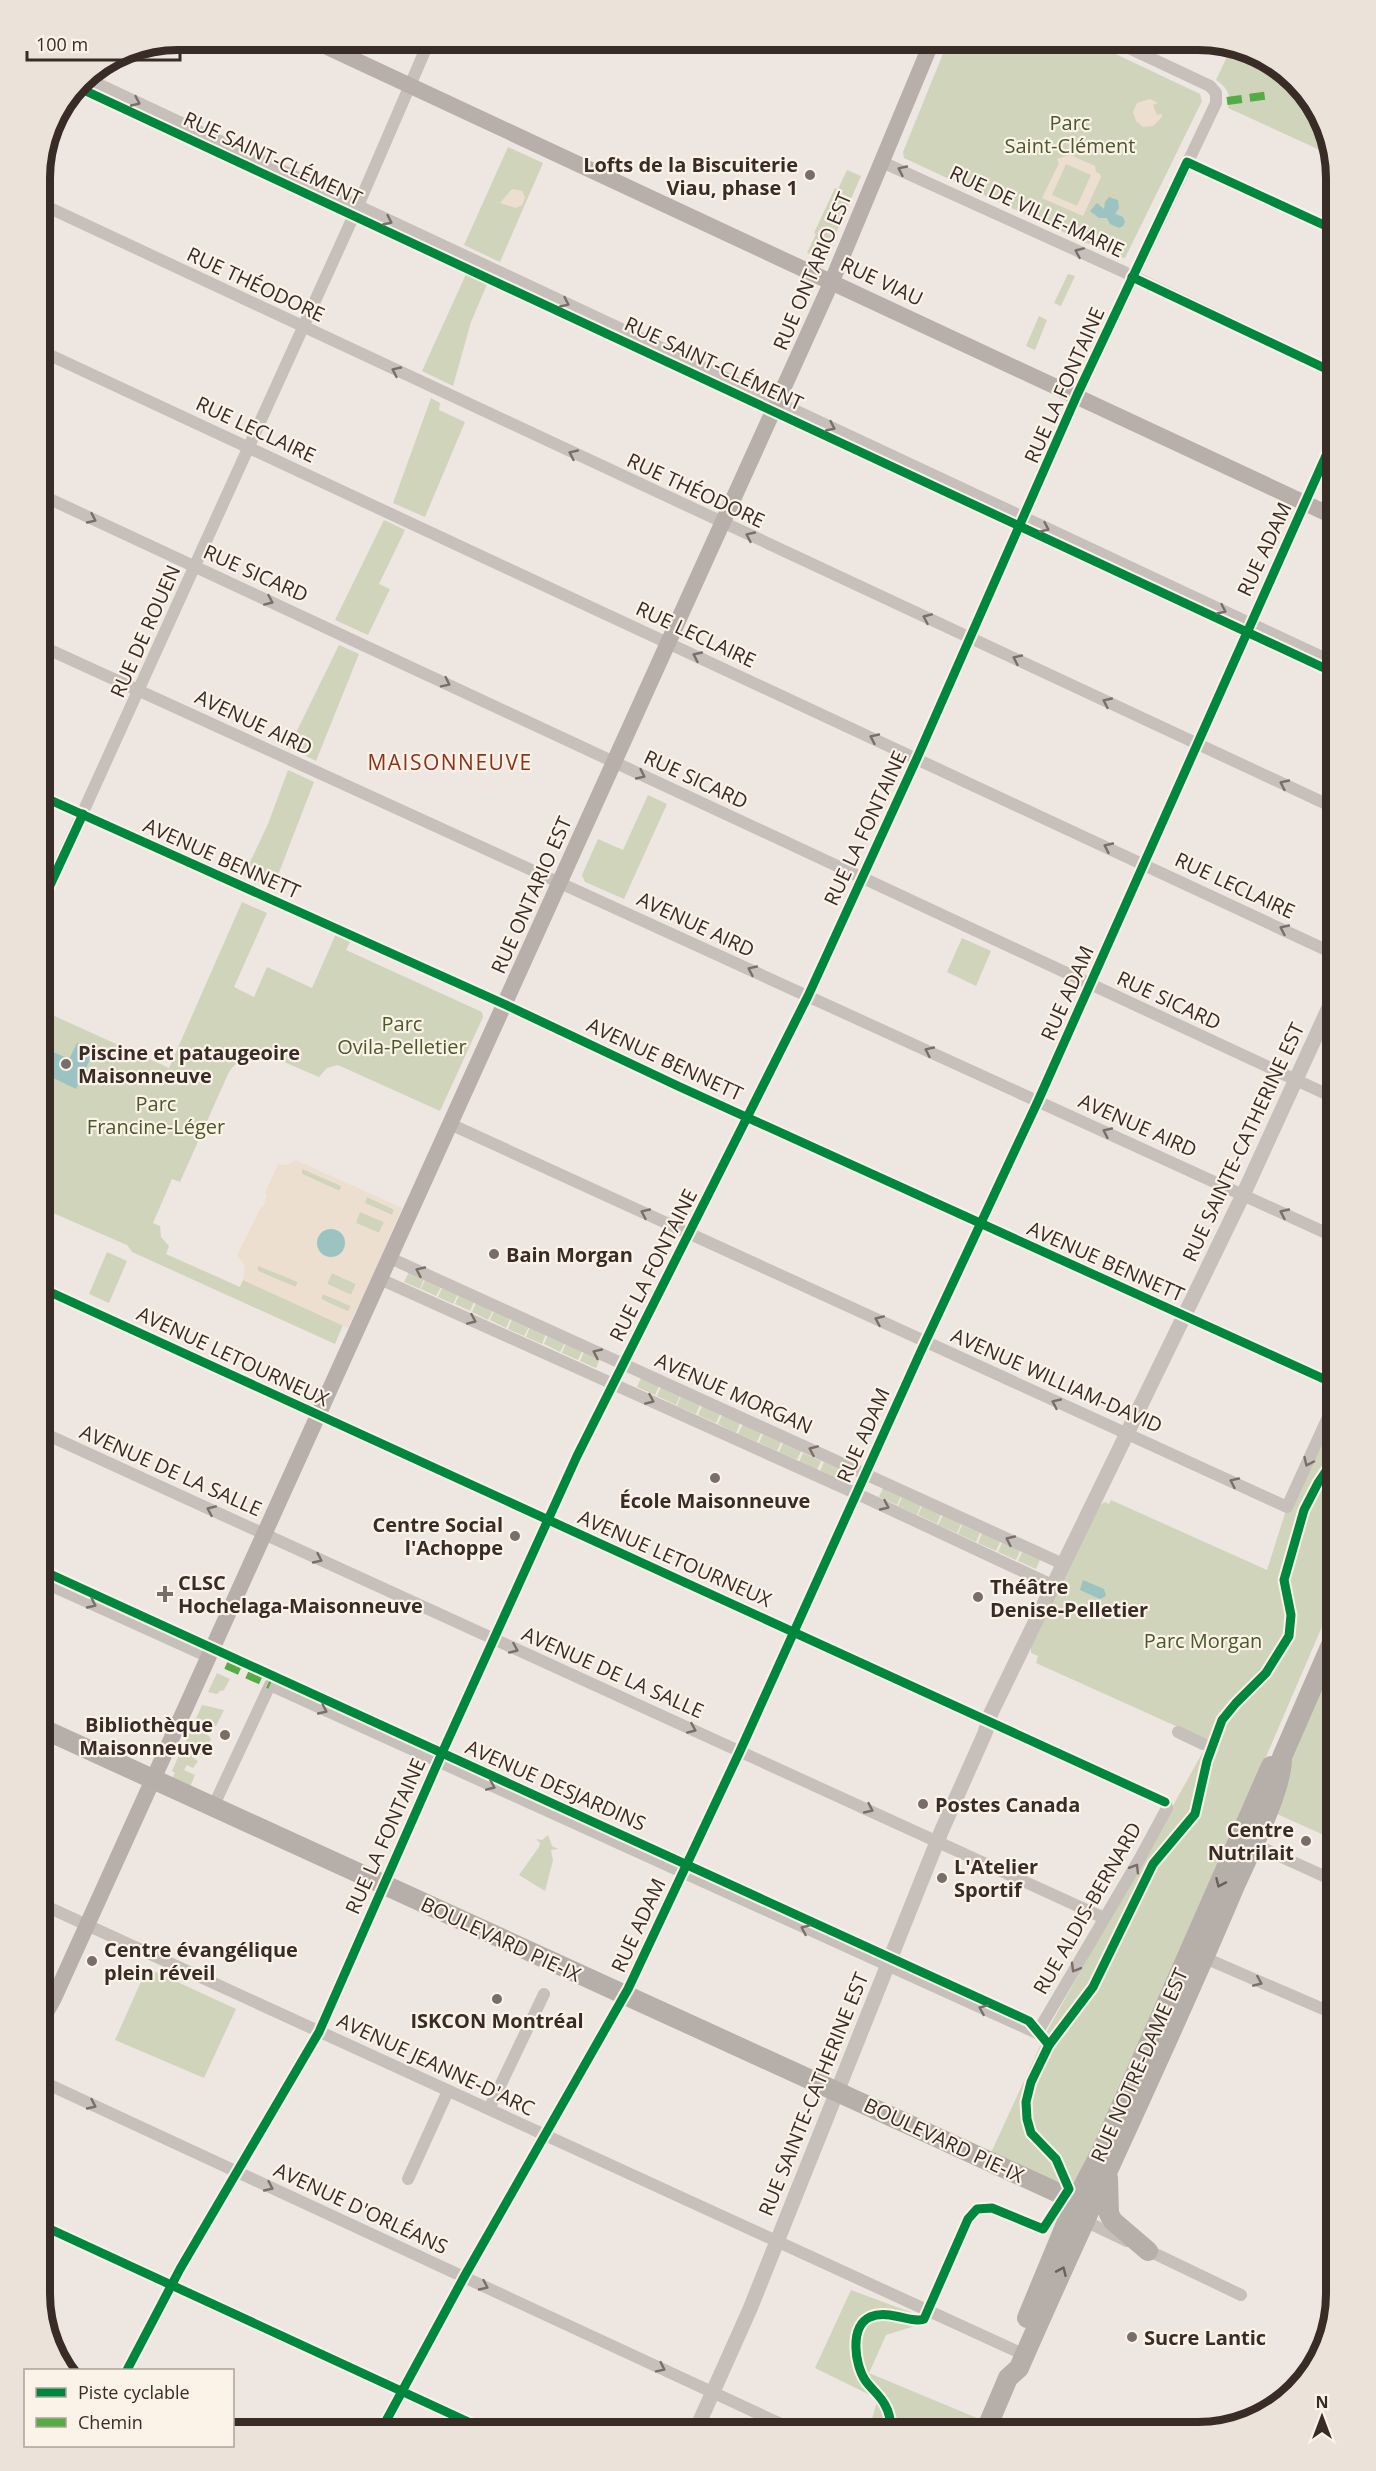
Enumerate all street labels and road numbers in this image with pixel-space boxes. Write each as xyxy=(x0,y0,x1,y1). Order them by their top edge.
street label: RUE SAINT-CLÉMENT xyxy=(179,105,367,211)
street label: RUE DE VILLE-MARIE xyxy=(945,159,1129,263)
street label: RUE ONTARIO EST xyxy=(766,188,858,354)
street label: RUE THÉODORE xyxy=(183,240,329,328)
street label: RUE VIAU xyxy=(836,250,928,312)
street label: RUE LA FONTAINE xyxy=(1018,303,1110,467)
street label: RUE SAINT-CLÉMENT xyxy=(620,310,808,416)
street label: RUE LECLAIRE xyxy=(192,389,320,469)
street label: RUE THÉODORE xyxy=(623,446,769,534)
street label: RUE ADAM xyxy=(1230,498,1298,600)
street label: RUE SICARD xyxy=(199,538,313,608)
street label: RUE DE ROUEN xyxy=(104,560,186,702)
street label: RUE LECLAIRE xyxy=(632,594,760,674)
street label: AVENUE AIRD xyxy=(191,683,317,761)
street label: RUE SICARD xyxy=(640,743,752,815)
street label: RUE LA FONTAINE xyxy=(817,746,913,910)
street label: AVENUE BENNETT xyxy=(139,811,305,905)
street label: RUE ONTARIO EST xyxy=(484,812,578,978)
street label: RUE LECLAIRE xyxy=(1171,845,1299,925)
street label: AVENUE AIRD xyxy=(633,885,759,963)
street label: RUE ADAM xyxy=(1034,941,1100,1045)
street label: RUE SICARD xyxy=(1113,964,1225,1036)
street label: AVENUE BENNETT xyxy=(583,1011,747,1107)
street label: RUE SAINTE-CATHERINE EST xyxy=(1176,1018,1310,1266)
street label: AVENUE AIRD xyxy=(1075,1087,1201,1163)
street label: RUE LA FONTAINE xyxy=(603,1184,703,1346)
street label: AVENUE BENNETT xyxy=(1023,1214,1189,1308)
street label: AVENUE LETOURNEUX xyxy=(133,1300,334,1413)
street label: AVENUE WILLIAM-DAVID xyxy=(947,1321,1167,1439)
street label: AVENUE MORGAN xyxy=(651,1346,817,1440)
street label: RUE ADAM xyxy=(830,1383,896,1487)
street label: AVENUE DE LA SALLE xyxy=(76,1418,266,1522)
street label: AVENUE LETOURNEUX xyxy=(574,1503,776,1613)
street label: AVENUE DE LA SALLE xyxy=(518,1620,708,1724)
street label: AVENUE DESJARDINS xyxy=(462,1733,650,1837)
street label: RUE LA FONTAINE xyxy=(339,1754,431,1918)
street label: RUE ALDIS-BERNARD xyxy=(1027,1817,1147,1999)
street label: RUE ADAM xyxy=(604,1874,672,1976)
street label: BOULEVARD PIE-IX xyxy=(417,1890,586,1988)
street label: RUE NOTRE-DAME EST xyxy=(1084,1964,1194,2166)
street label: RUE SAINTE-CATHERINE EST xyxy=(752,1968,874,2220)
street label: AVENUE JEANNE-D'ARC xyxy=(333,2006,539,2122)
street label: BOULEVARD PIE-IX xyxy=(860,2091,1029,2189)
street label: AVENUE D'ORLÉANS xyxy=(270,2156,452,2260)

